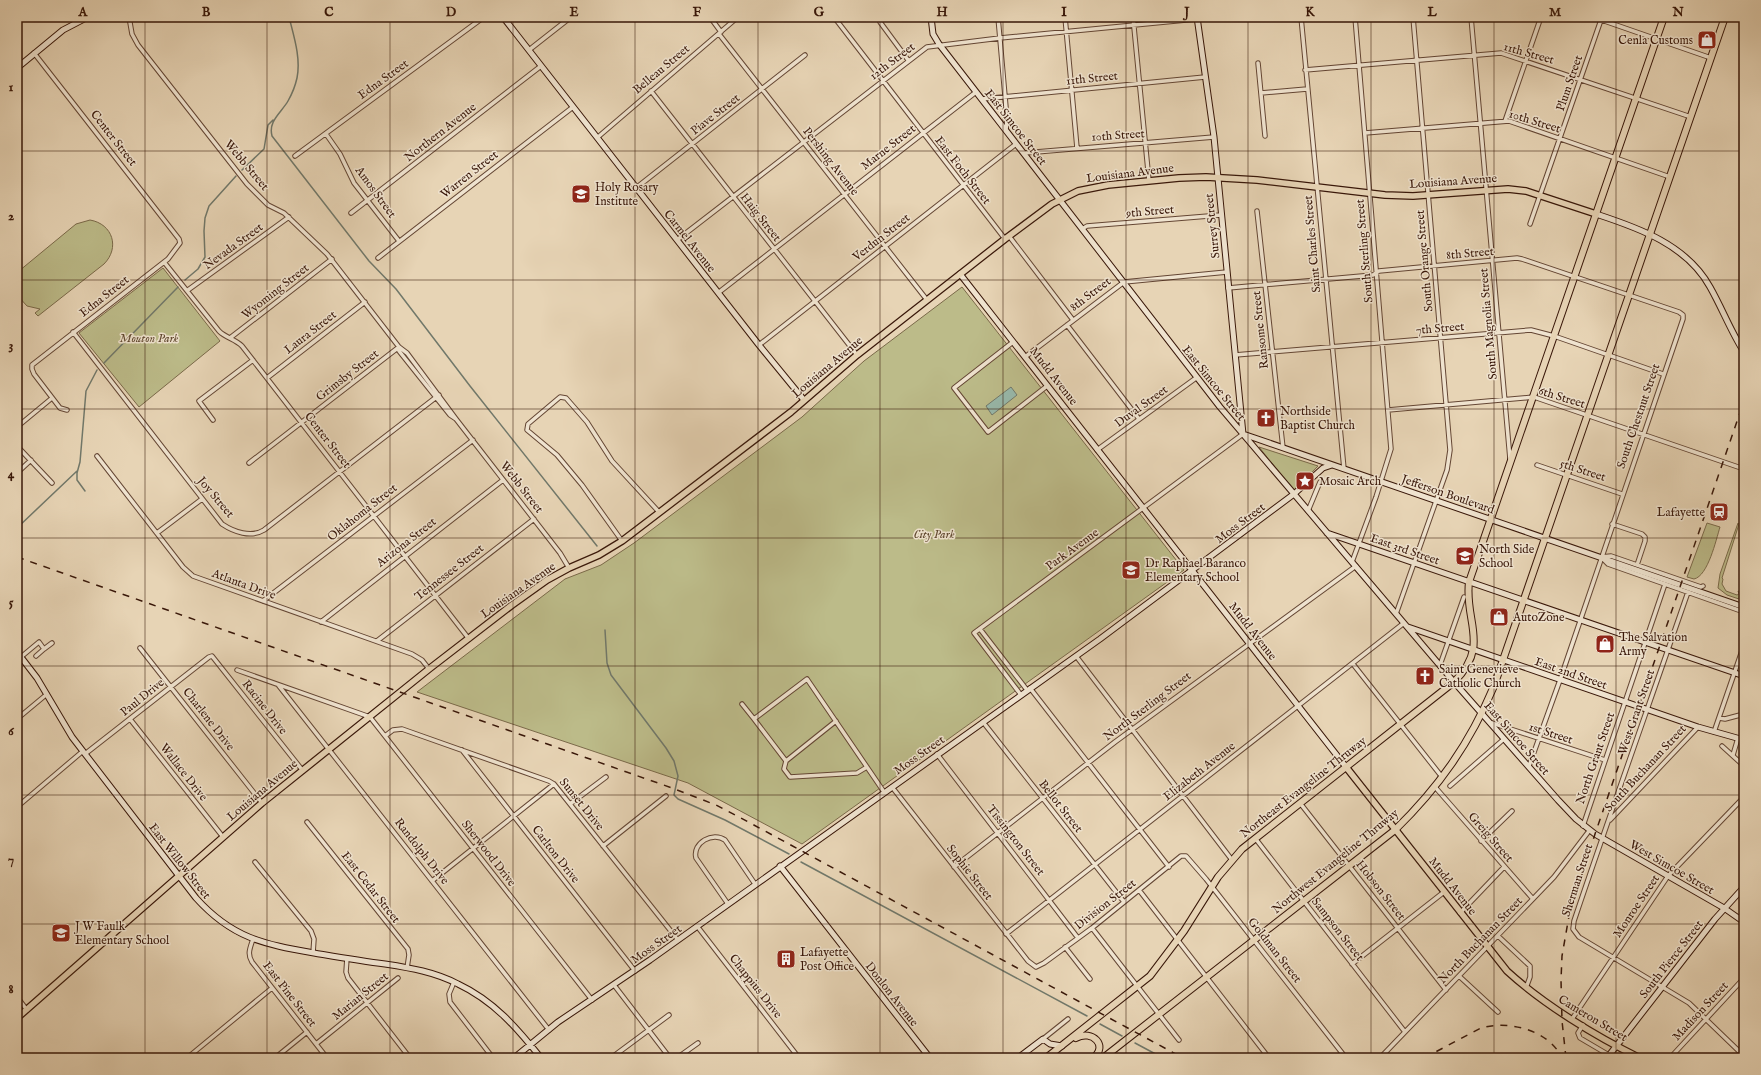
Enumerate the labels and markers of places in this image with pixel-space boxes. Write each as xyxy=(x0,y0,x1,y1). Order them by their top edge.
shop icon: Cenla Customs xyxy=(1696,29,1718,51)
place label: Cenla Customs xyxy=(1618,33,1693,48)
place label: Holy Rosary Institute xyxy=(595,180,659,209)
school or university icon: Holy Rosary Institute xyxy=(570,183,592,205)
place label: Northside Baptist Church xyxy=(1280,404,1356,434)
church icon: Northside Baptist Church xyxy=(1255,407,1277,429)
place icon: Mosaic Arch xyxy=(1294,470,1316,492)
place label: Mosaic Arch xyxy=(1319,474,1382,489)
station icon: Lafayette xyxy=(1708,501,1730,523)
place label: Lafayette xyxy=(1657,505,1705,520)
place label: North Side School xyxy=(1479,542,1535,571)
school or university icon: North Side School xyxy=(1454,545,1476,567)
place label: Dr Raphael Baranco Elementary School xyxy=(1145,556,1247,585)
school or university icon: Dr Raphael Baranco Elementary School xyxy=(1120,559,1142,581)
shop icon: AutoZone xyxy=(1488,606,1510,628)
place label: AutoZone xyxy=(1512,610,1565,625)
place label: The Salvation Army xyxy=(1618,630,1688,659)
shop icon: The Salvation Army xyxy=(1594,633,1616,655)
place label: Saint Genevieve Catholic Church xyxy=(1439,662,1522,691)
church icon: Saint Genevieve Catholic Church xyxy=(1414,665,1436,687)
place label: J W Faulk Elementary School xyxy=(73,919,170,948)
school or university icon: J W Faulk Elementary School xyxy=(50,922,72,944)
place label: Lafayette Post Office xyxy=(800,945,855,974)
building icon: Lafayette Post Office xyxy=(775,948,797,970)

